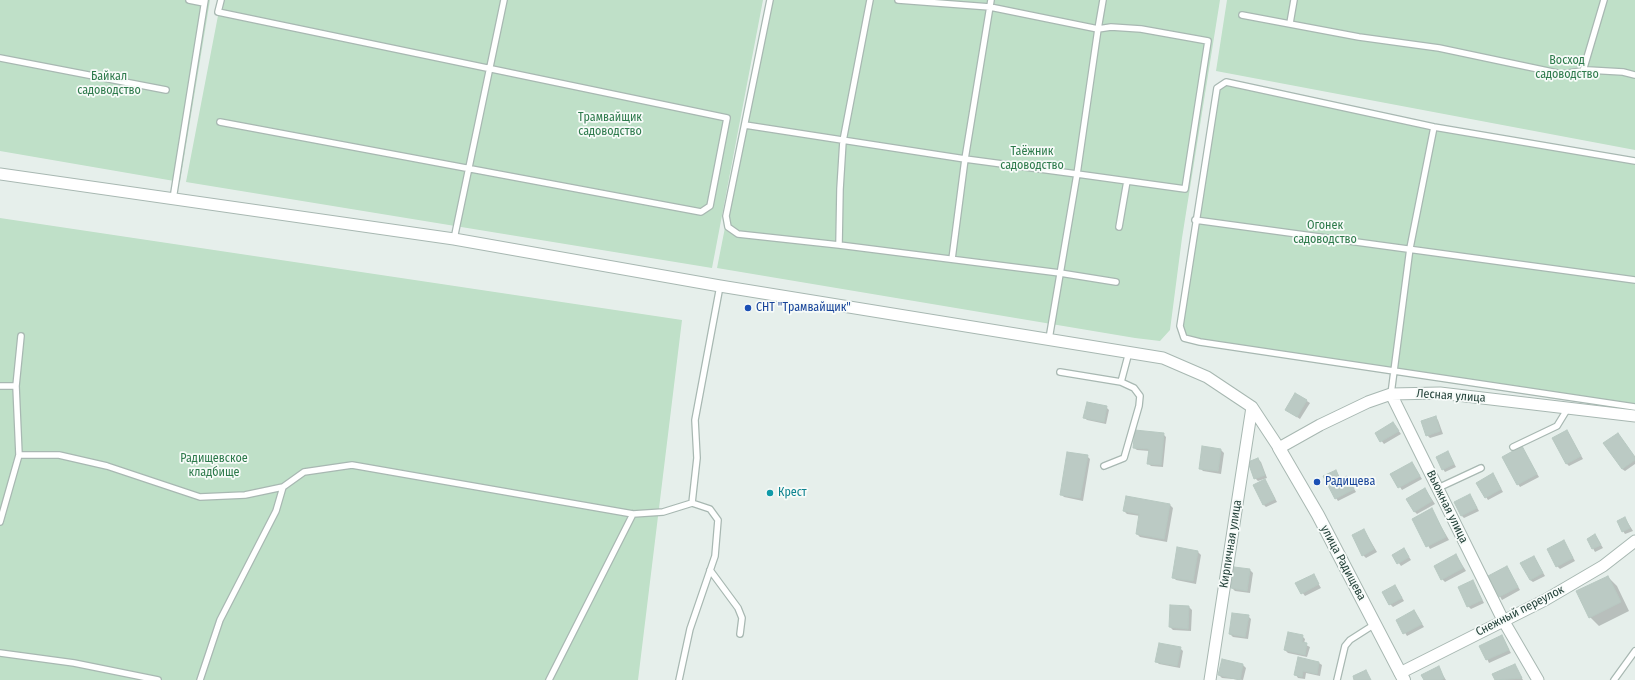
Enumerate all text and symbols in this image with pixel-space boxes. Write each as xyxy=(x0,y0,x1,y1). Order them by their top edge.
park label: Восход садоводство xyxy=(1535,54,1599,82)
park label: Байкал садоводство xyxy=(77,70,141,98)
park label: Трамвайщик садоводство xyxy=(578,111,642,139)
park label: Таёжник садоводство xyxy=(1000,145,1064,173)
park label: Огонек садоводство xyxy=(1293,219,1357,247)
place label: СНТ "Трамвайщик" xyxy=(756,301,851,315)
marker: СНТ "Трамвайщик" xyxy=(743,303,753,313)
street label: Лесная улица xyxy=(1416,386,1486,406)
park label: Радищевское кладбище xyxy=(180,452,248,480)
street label: Вьюжная улица xyxy=(1423,468,1471,546)
place label: Радищева xyxy=(1325,475,1375,489)
marker: Радищева xyxy=(1312,477,1322,487)
place label: Крест xyxy=(778,486,807,500)
marker: Крест xyxy=(765,488,775,498)
street label: Кирпичная улица xyxy=(1217,499,1245,589)
street label: улица Радищева xyxy=(1317,523,1369,603)
street label: Снежный переулок xyxy=(1473,582,1567,640)

